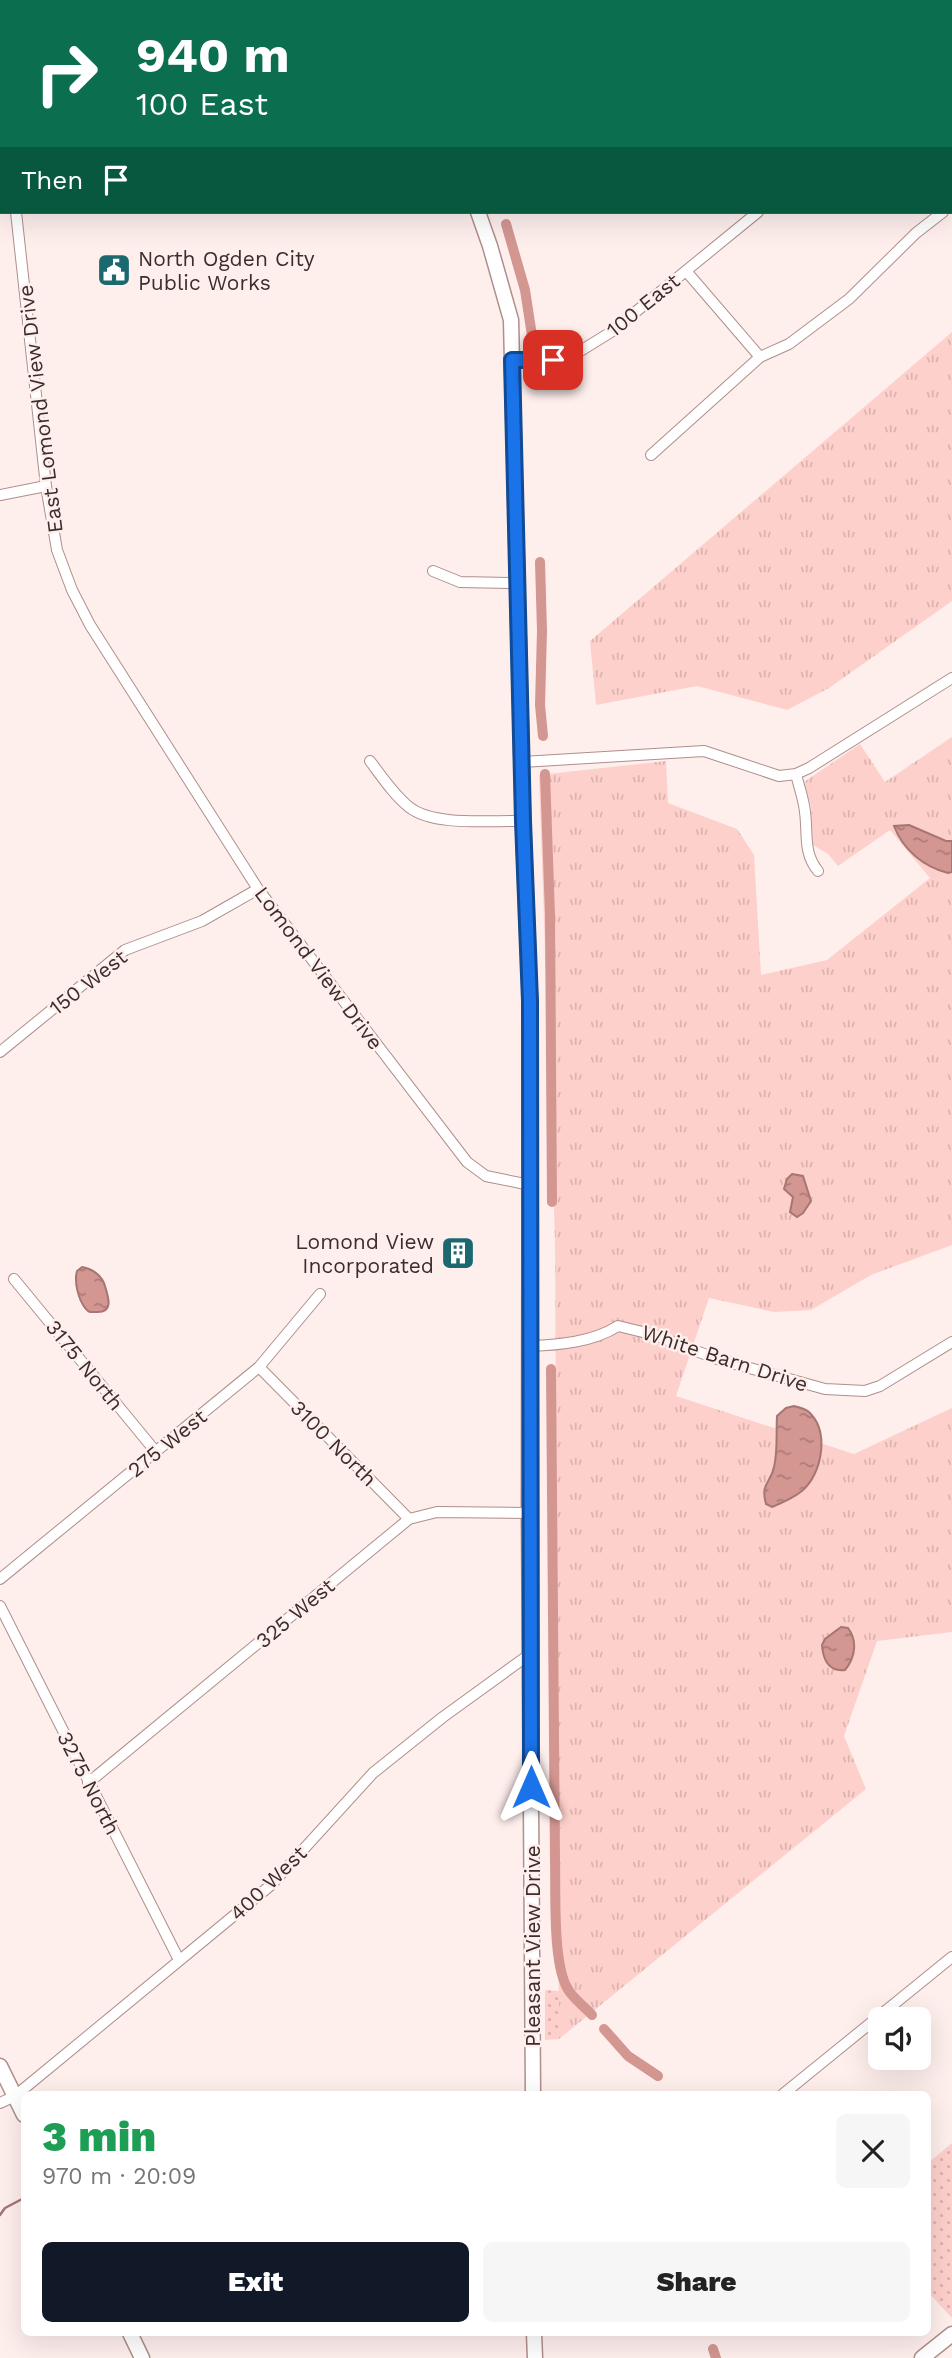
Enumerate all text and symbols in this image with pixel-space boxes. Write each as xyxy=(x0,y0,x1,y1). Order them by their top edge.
text: 940 m xyxy=(136,26,290,84)
icon: right xyxy=(21,28,112,119)
text: 100 East xyxy=(136,85,268,123)
icon: arrive xyxy=(97,161,135,199)
text: Then xyxy=(21,165,83,195)
place label: North Ogden City Public Works xyxy=(138,246,315,295)
public building icon: North Ogden City Public Works xyxy=(95,251,133,289)
street label: 100 East xyxy=(601,268,685,342)
street label: East Lomond View Drive xyxy=(12,283,68,535)
pin xyxy=(523,330,583,390)
icon: arrive xyxy=(534,341,572,379)
street label: Lomond View Drive xyxy=(250,882,388,1054)
street label: 150 West xyxy=(44,944,132,1020)
place label: Lomond View Incorporated xyxy=(295,1229,434,1278)
building icon: Lomond View Incorporated xyxy=(439,1234,477,1272)
street label: 3175 North xyxy=(41,1315,129,1415)
street label: White Barn Drive xyxy=(639,1319,811,1397)
street label: 3100 North xyxy=(286,1395,382,1491)
street label: 275 West xyxy=(123,1404,212,1482)
street label: 325 West xyxy=(251,1573,339,1653)
street label: 3275 North xyxy=(52,1727,126,1839)
position arrow xyxy=(494,1750,568,1824)
street label: 400 West xyxy=(224,1840,312,1926)
street label: Pleasant View Drive xyxy=(520,1845,545,2047)
map controls xyxy=(868,2007,931,2070)
button: sound xyxy=(868,2007,931,2070)
text: 3 min xyxy=(42,2112,156,2161)
button: close xyxy=(836,2114,910,2188)
text: 970 m · 20:09 xyxy=(42,2163,196,2190)
button: Exit xyxy=(42,2242,469,2322)
button: Share xyxy=(483,2242,910,2322)

